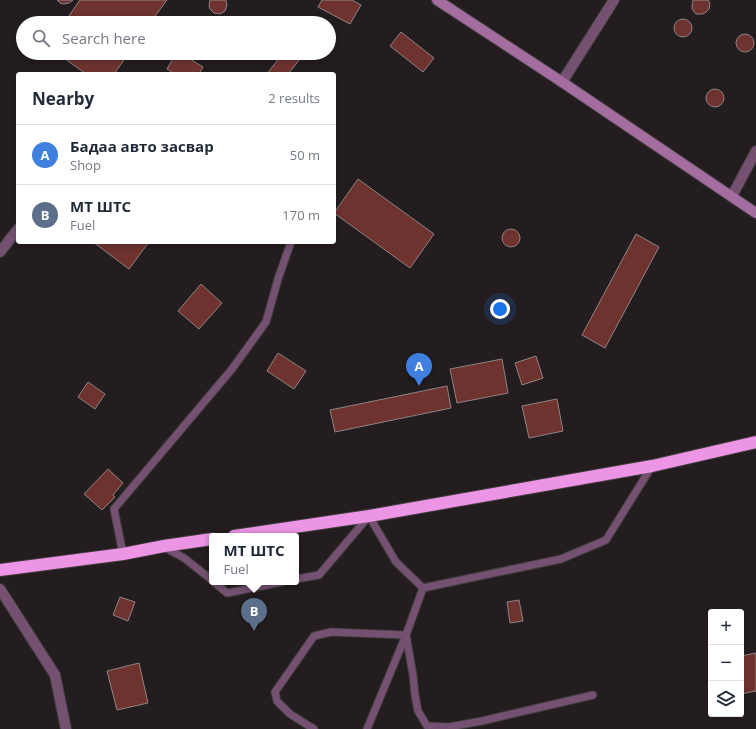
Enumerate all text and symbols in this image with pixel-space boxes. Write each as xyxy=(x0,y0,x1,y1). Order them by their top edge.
search box xyxy=(16,16,336,60)
icon: search xyxy=(30,27,52,49)
text: Search here xyxy=(62,28,146,48)
text: Nearby xyxy=(32,87,94,110)
text: 2 results xyxy=(268,89,320,107)
text: Бадаа авто засвар xyxy=(70,136,214,156)
text: A xyxy=(41,146,49,164)
text: 50 m xyxy=(290,146,320,164)
text: Shop xyxy=(70,156,101,174)
text: МТ ШТС xyxy=(70,196,131,216)
text: B xyxy=(41,206,49,224)
text: 170 m xyxy=(282,206,320,224)
text: Fuel xyxy=(70,216,95,234)
your location xyxy=(490,299,510,319)
pin: A xyxy=(406,353,432,386)
popup xyxy=(209,533,299,585)
text: МТ ШТС xyxy=(223,540,285,560)
text: Fuel xyxy=(223,560,249,578)
pin: B xyxy=(241,598,267,631)
map controls xyxy=(708,609,744,717)
button: + xyxy=(708,609,744,645)
button: − xyxy=(708,645,744,681)
button: layers xyxy=(708,681,744,717)

